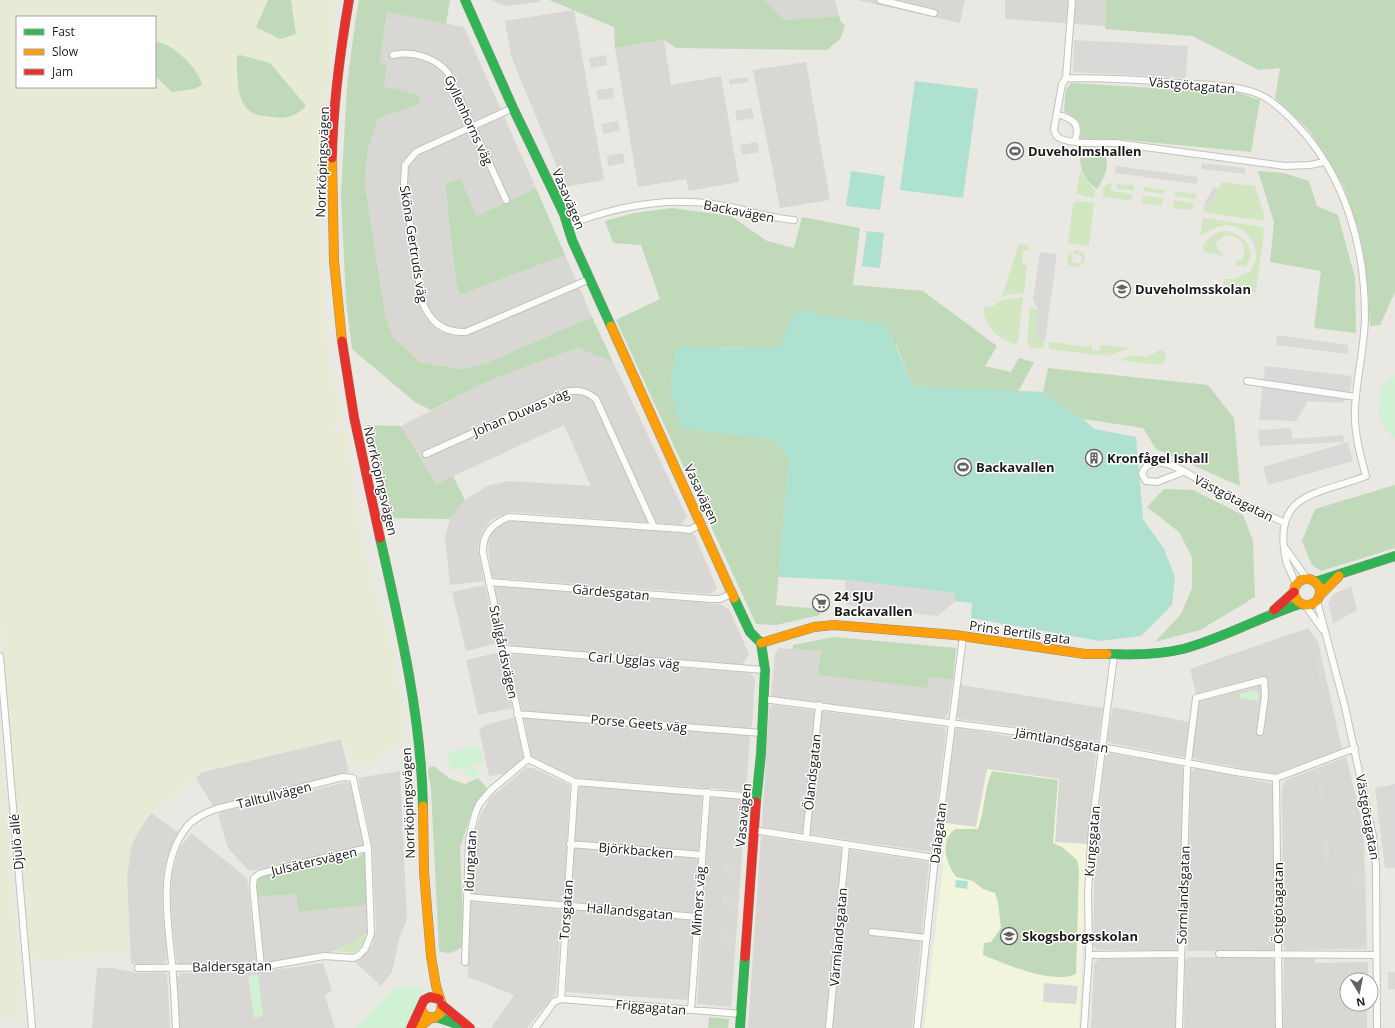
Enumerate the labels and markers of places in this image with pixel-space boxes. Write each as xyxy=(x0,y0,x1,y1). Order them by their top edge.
sports icon: Duveholmshallen xyxy=(1005,141,1025,161)
place label: Duveholmshallen xyxy=(1028,142,1142,160)
school or university icon: Duveholmsskolan xyxy=(1112,279,1132,299)
place label: Duveholmsskolan xyxy=(1135,280,1251,298)
building icon: Kronfågel Ishall xyxy=(1084,448,1104,468)
place label: Kronfågel Ishall xyxy=(1107,449,1208,467)
sports icon: Backavallen xyxy=(953,457,973,477)
place label: Backavallen xyxy=(976,458,1055,476)
place label: 24 SJU Backavallen xyxy=(834,587,913,620)
supermarket icon: 24 SJU Backavallen xyxy=(811,593,831,613)
school or university icon: Skogsborgsskolan xyxy=(999,926,1019,946)
place label: Skogsborgsskolan xyxy=(1022,927,1138,945)

